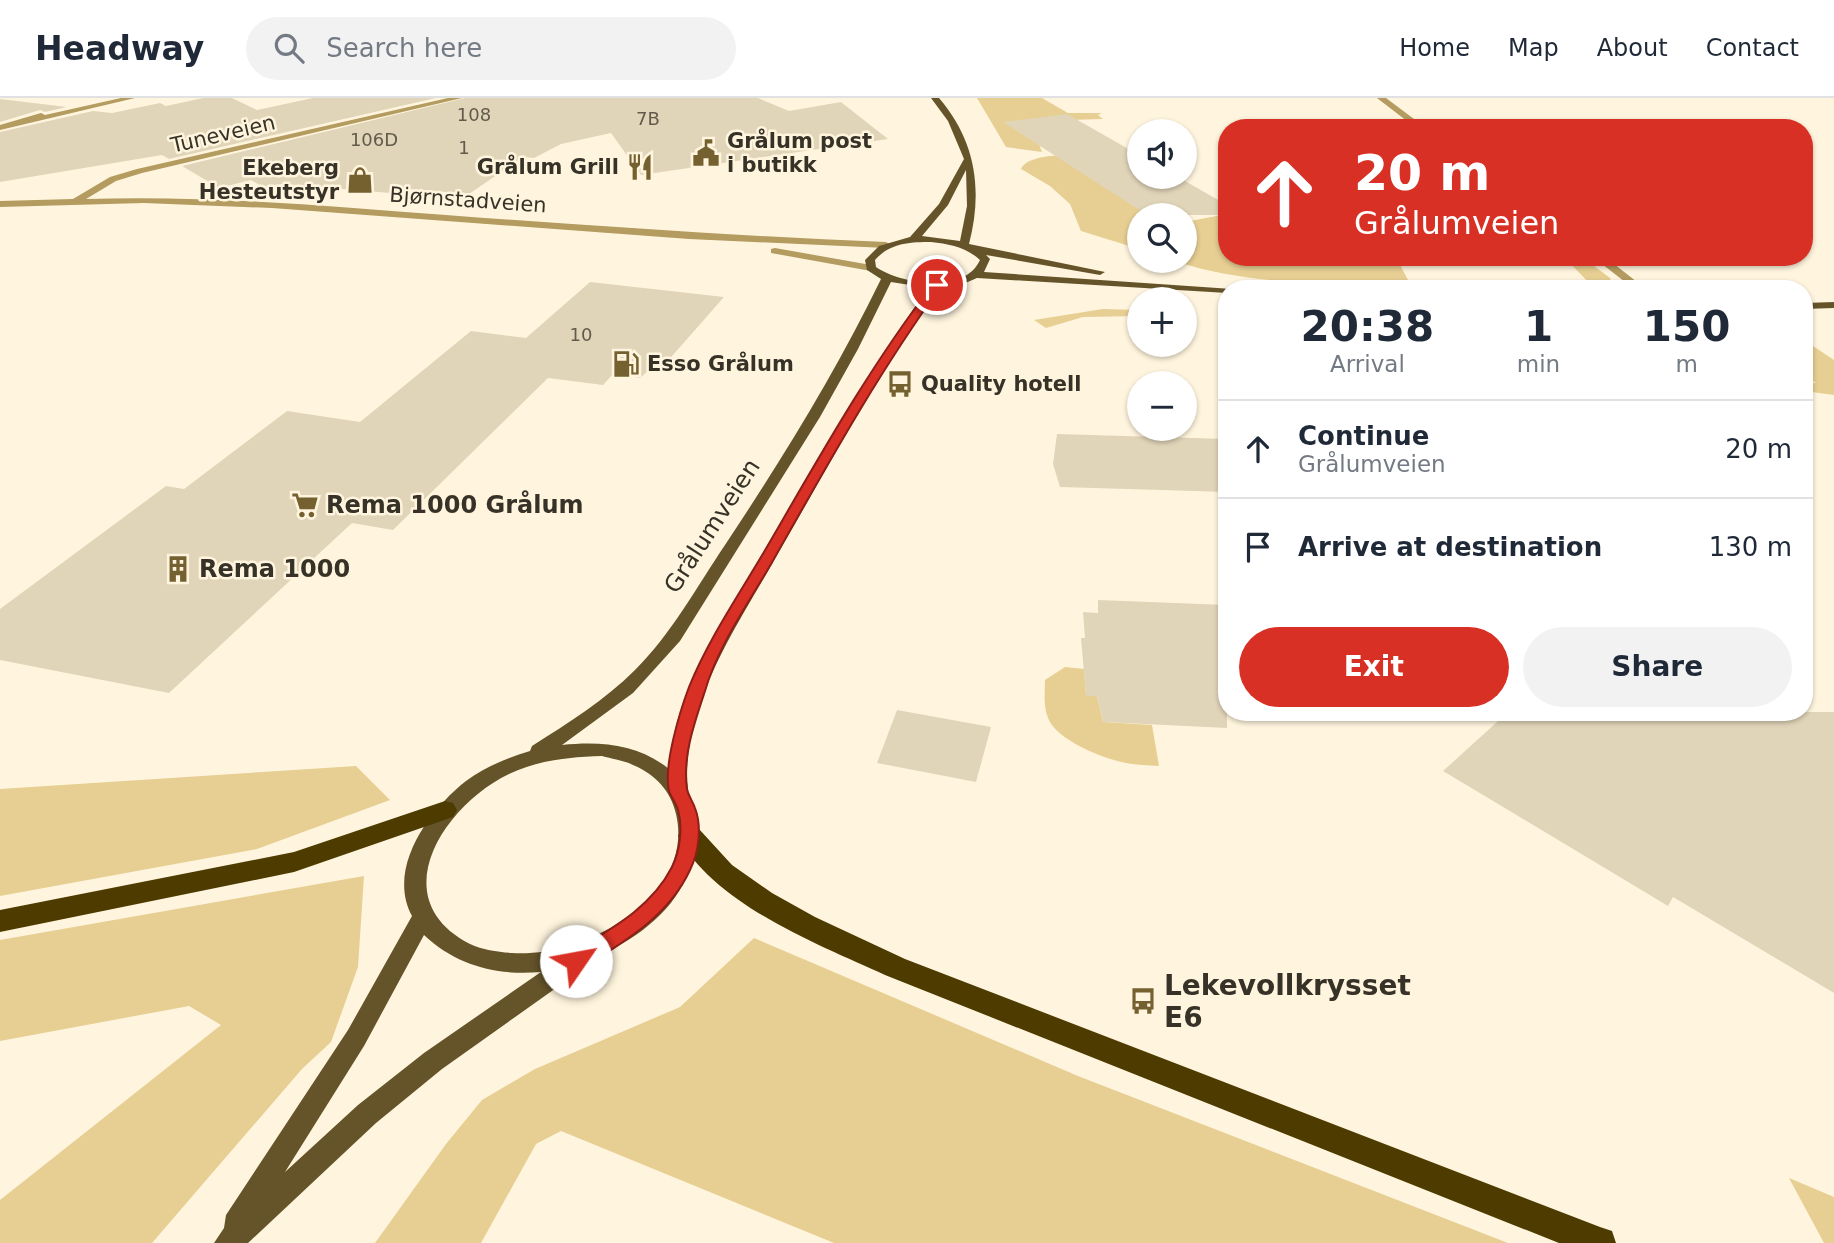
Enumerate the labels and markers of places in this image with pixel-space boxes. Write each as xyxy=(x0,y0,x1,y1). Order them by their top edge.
place label: Grålum post i butikk xyxy=(727,128,872,177)
public building icon: Grålum post i butikk xyxy=(691,138,721,168)
restaurant icon: Grålum Grill xyxy=(625,152,655,182)
place label: Grålum Grill xyxy=(477,154,619,179)
place label: Ekeberg Hesteutstyr xyxy=(199,156,340,204)
shop icon: Ekeberg Hesteutstyr xyxy=(345,165,375,195)
pin xyxy=(907,255,967,315)
fuel station icon: Esso Grålum xyxy=(611,349,641,379)
place label: Esso Grålum xyxy=(647,351,794,376)
bus stop icon: Quality hotell xyxy=(885,369,915,399)
place label: Quality hotell xyxy=(921,372,1081,396)
supermarket icon: Rema 1000 Grålum xyxy=(290,490,320,520)
place label: Rema 1000 Grålum xyxy=(326,490,584,519)
building icon: Rema 1000 xyxy=(163,554,193,584)
place label: Rema 1000 xyxy=(199,555,350,583)
place label: Lekevollkrysset E6 xyxy=(1164,969,1411,1034)
bus stop icon: Lekevollkrysset E6 xyxy=(1128,986,1158,1016)

